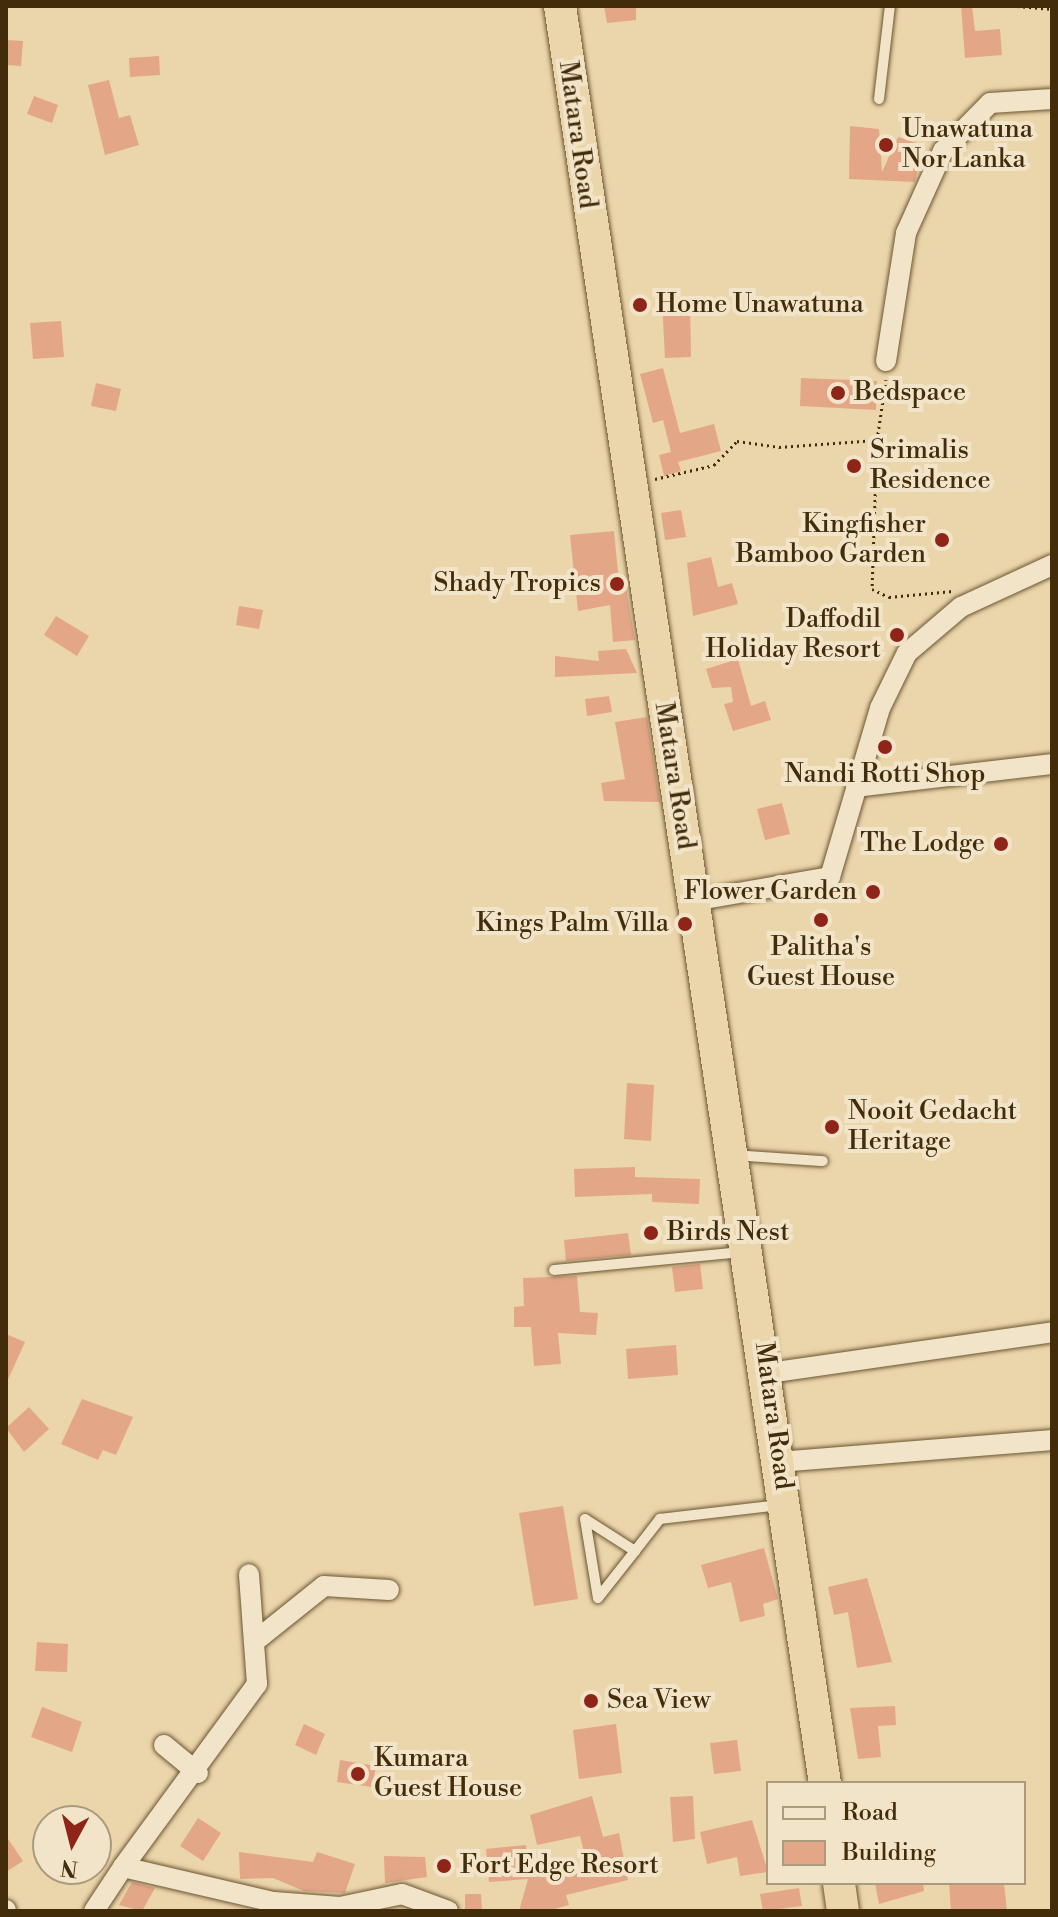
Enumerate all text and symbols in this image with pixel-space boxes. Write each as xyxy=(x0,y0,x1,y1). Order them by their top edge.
street label: Matara Road xyxy=(551,59,603,211)
place label: Unawatuna Nor Lanka xyxy=(902,114,1033,176)
marker: Unawatuna Nor Lanka xyxy=(877,136,895,154)
place label: Home Unawatuna xyxy=(656,289,864,321)
marker: Home Unawatuna xyxy=(631,296,649,314)
place label: Bedspace xyxy=(854,377,966,409)
marker: Bedspace xyxy=(829,384,847,402)
place label: Srimalis Residence xyxy=(870,435,991,496)
marker: Srimalis Residence xyxy=(845,457,863,475)
place label: Kingfisher Bamboo Garden xyxy=(736,509,926,570)
marker: Kingfisher Bamboo Garden xyxy=(933,531,951,549)
place label: Shady Tropics xyxy=(434,568,601,600)
marker: Shady Tropics xyxy=(608,575,626,593)
place label: Daffodil Holiday Resort xyxy=(706,604,881,666)
marker: Daffodil Holiday Resort xyxy=(888,626,906,644)
street label: Matara Road xyxy=(647,700,701,852)
marker: Nandi Rotti Shop xyxy=(876,738,894,756)
place label: Nandi Rotti Shop xyxy=(785,759,985,791)
place label: The Lodge xyxy=(860,828,985,860)
marker: The Lodge xyxy=(992,835,1010,853)
place label: Flower Garden xyxy=(684,876,857,908)
marker: Flower Garden xyxy=(864,883,882,901)
place label: Kings Palm Villa xyxy=(476,908,669,940)
marker: Palitha's Guest House xyxy=(812,911,830,929)
marker: Kings Palm Villa xyxy=(676,915,694,933)
place label: Palitha's Guest House xyxy=(747,932,895,994)
place label: Nooit Gedacht Heritage xyxy=(848,1096,1017,1158)
marker: Nooit Gedacht Heritage xyxy=(823,1118,841,1136)
place label: Birds Nest xyxy=(667,1217,789,1249)
marker: Birds Nest xyxy=(642,1224,660,1242)
street label: Matara Road xyxy=(747,1340,799,1492)
place label: Sea View xyxy=(607,1685,710,1717)
marker: Sea View xyxy=(582,1692,600,1710)
place label: Kumara Guest House xyxy=(374,1743,522,1804)
marker: Kumara Guest House xyxy=(349,1765,367,1783)
legend xyxy=(766,1781,1026,1885)
text: Road xyxy=(842,1798,898,1828)
north arrow xyxy=(32,1805,112,1885)
text: Building xyxy=(842,1838,936,1868)
place label: Fort Edge Resort xyxy=(460,1850,659,1882)
text: N xyxy=(59,1853,80,1882)
marker: Fort Edge Resort xyxy=(435,1857,453,1875)

